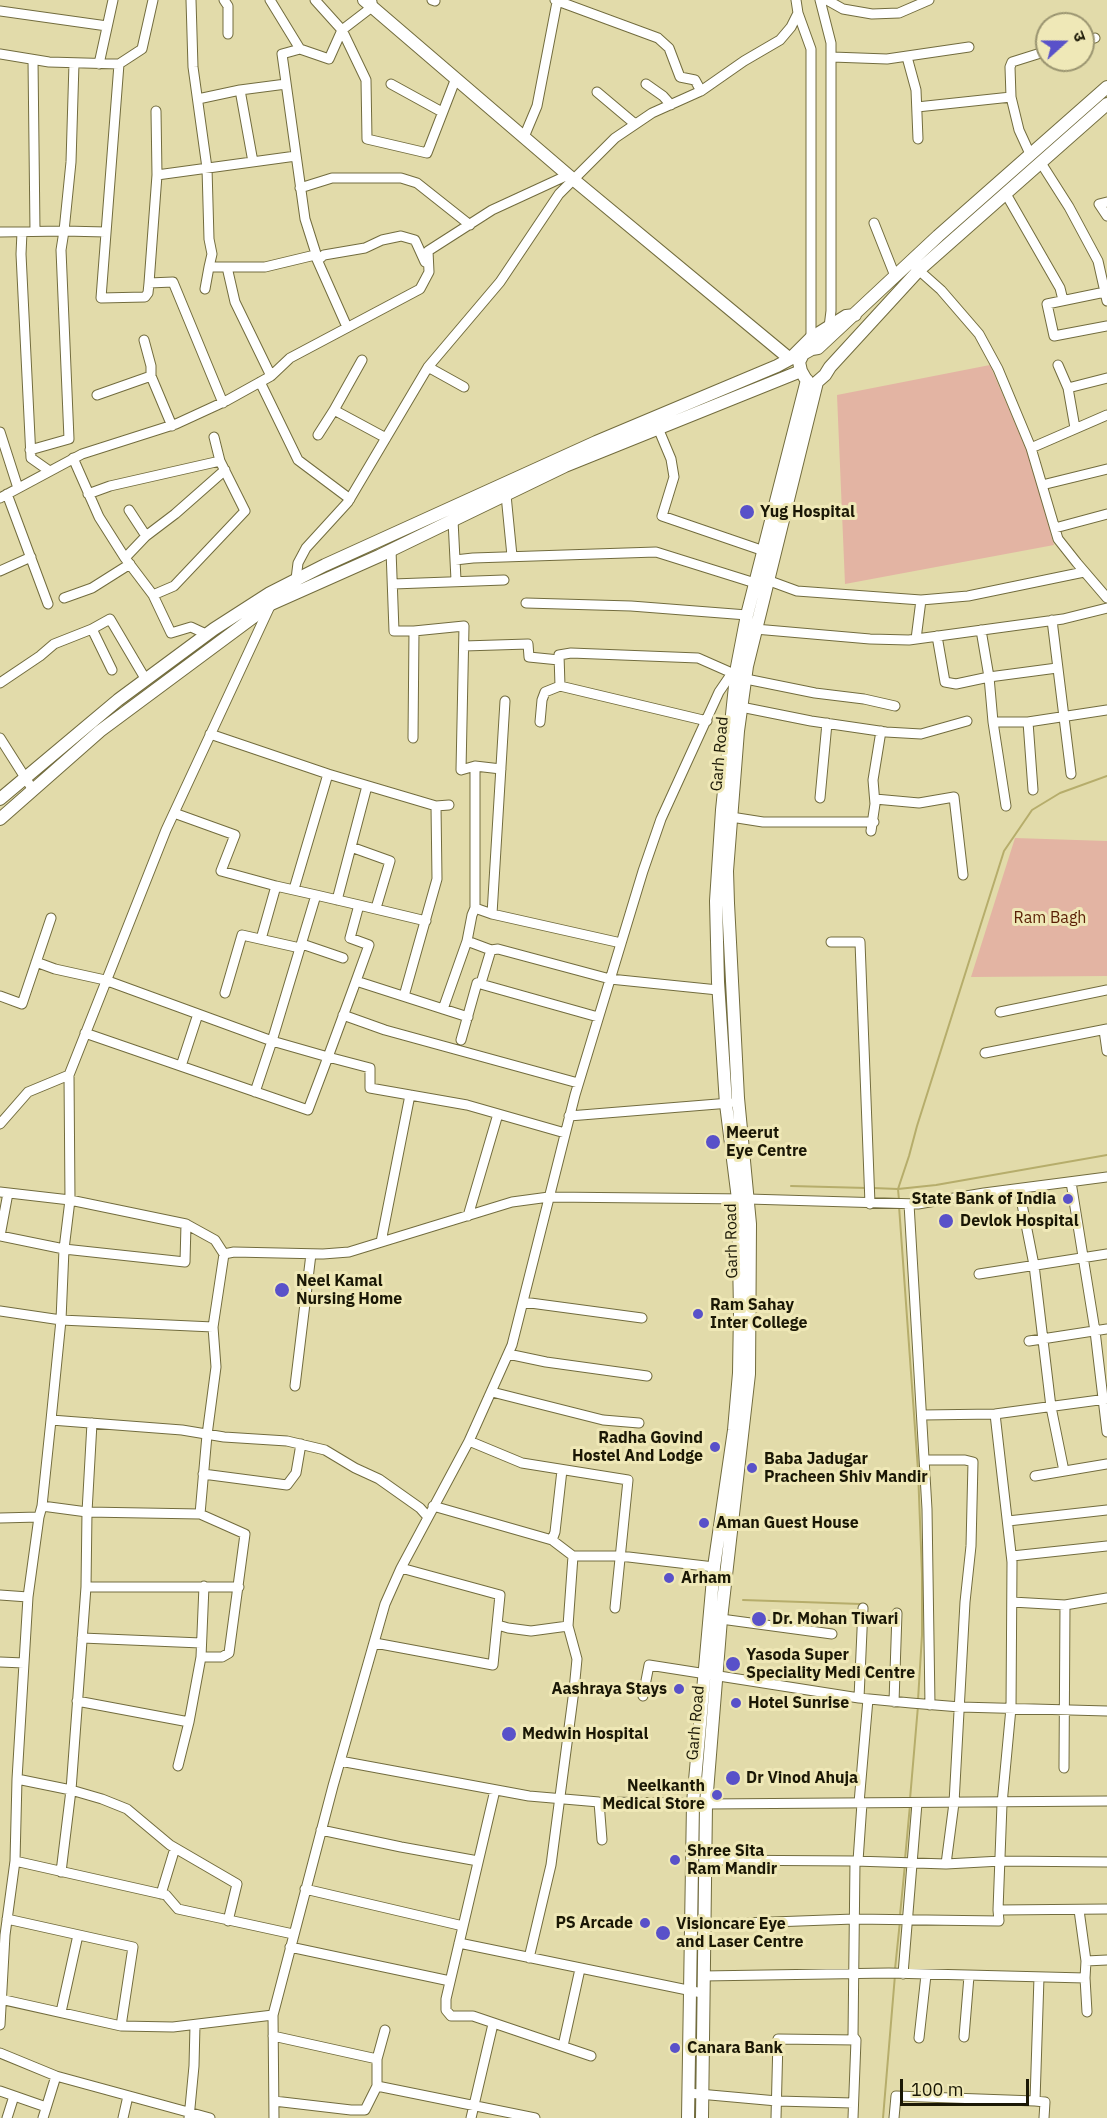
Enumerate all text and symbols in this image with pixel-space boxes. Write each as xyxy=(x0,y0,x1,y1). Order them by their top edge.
north arrow xyxy=(1035,12,1095,72)
text: उ xyxy=(1069,28,1091,44)
place label: Yug Hospital xyxy=(760,502,855,522)
marker: Yug Hospital xyxy=(738,503,756,521)
street label: Garh Road xyxy=(707,716,733,792)
park label: Ram Bagh xyxy=(1014,908,1086,928)
place label: Meerut Eye Centre xyxy=(726,1123,807,1161)
marker: Meerut Eye Centre xyxy=(704,1133,722,1151)
place label: State Bank of India xyxy=(911,1189,1056,1209)
marker: State Bank of India xyxy=(1061,1192,1075,1206)
street label: Garh Road xyxy=(722,1203,742,1279)
place label: Devlok Hospital xyxy=(960,1211,1079,1231)
marker: Devlok Hospital xyxy=(937,1212,955,1230)
place label: Neel Kamal Nursing Home xyxy=(296,1271,402,1309)
marker: Neel Kamal Nursing Home xyxy=(273,1281,291,1299)
place label: Ram Sahay Inter College xyxy=(710,1295,807,1333)
marker: Ram Sahay Inter College xyxy=(691,1307,705,1321)
place label: Radha Govind Hostel And Lodge xyxy=(572,1428,703,1466)
marker: Radha Govind Hostel And Lodge xyxy=(708,1440,722,1454)
place label: Baba Jadugar Pracheen Shiv Mandir xyxy=(764,1449,928,1487)
marker: Baba Jadugar Pracheen Shiv Mandir xyxy=(745,1461,759,1475)
place label: Aman Guest House xyxy=(716,1513,859,1533)
marker: Aman Guest House xyxy=(697,1516,711,1530)
place label: Arham xyxy=(681,1568,731,1588)
marker: Arham xyxy=(662,1571,676,1585)
place label: Dr. Mohan Tiwari xyxy=(772,1609,898,1629)
marker: Dr. Mohan Tiwari xyxy=(750,1610,768,1628)
place label: Yasoda Super Speciality Medi Centre xyxy=(746,1645,915,1683)
marker: Yasoda Super Speciality Medi Centre xyxy=(724,1655,742,1673)
place label: Aashraya Stays xyxy=(551,1679,667,1699)
marker: Aashraya Stays xyxy=(672,1682,686,1696)
street label: Garh Road xyxy=(683,1685,709,1761)
place label: Hotel Sunrise xyxy=(748,1693,849,1713)
marker: Hotel Sunrise xyxy=(729,1696,743,1710)
place label: Medwin Hospital xyxy=(522,1724,648,1744)
marker: Medwin Hospital xyxy=(500,1725,518,1743)
place label: Dr Vinod Ahuja xyxy=(746,1768,858,1788)
marker: Dr Vinod Ahuja xyxy=(724,1769,742,1787)
place label: Neelkanth Medical Store xyxy=(602,1776,705,1814)
marker: Neelkanth Medical Store xyxy=(710,1788,724,1802)
place label: Shree Sita Ram Mandir xyxy=(687,1841,777,1879)
marker: Shree Sita Ram Mandir xyxy=(668,1853,682,1867)
place label: PS Arcade xyxy=(555,1913,633,1933)
place label: Visioncare Eye and Laser Centre xyxy=(676,1914,804,1952)
marker: PS Arcade xyxy=(638,1916,652,1930)
marker: Visioncare Eye and Laser Centre xyxy=(654,1924,672,1942)
place label: Canara Bank xyxy=(687,2038,783,2058)
marker: Canara Bank xyxy=(668,2041,682,2055)
scale bar xyxy=(903,2067,1032,2105)
text: 100 m xyxy=(911,2078,963,2101)

